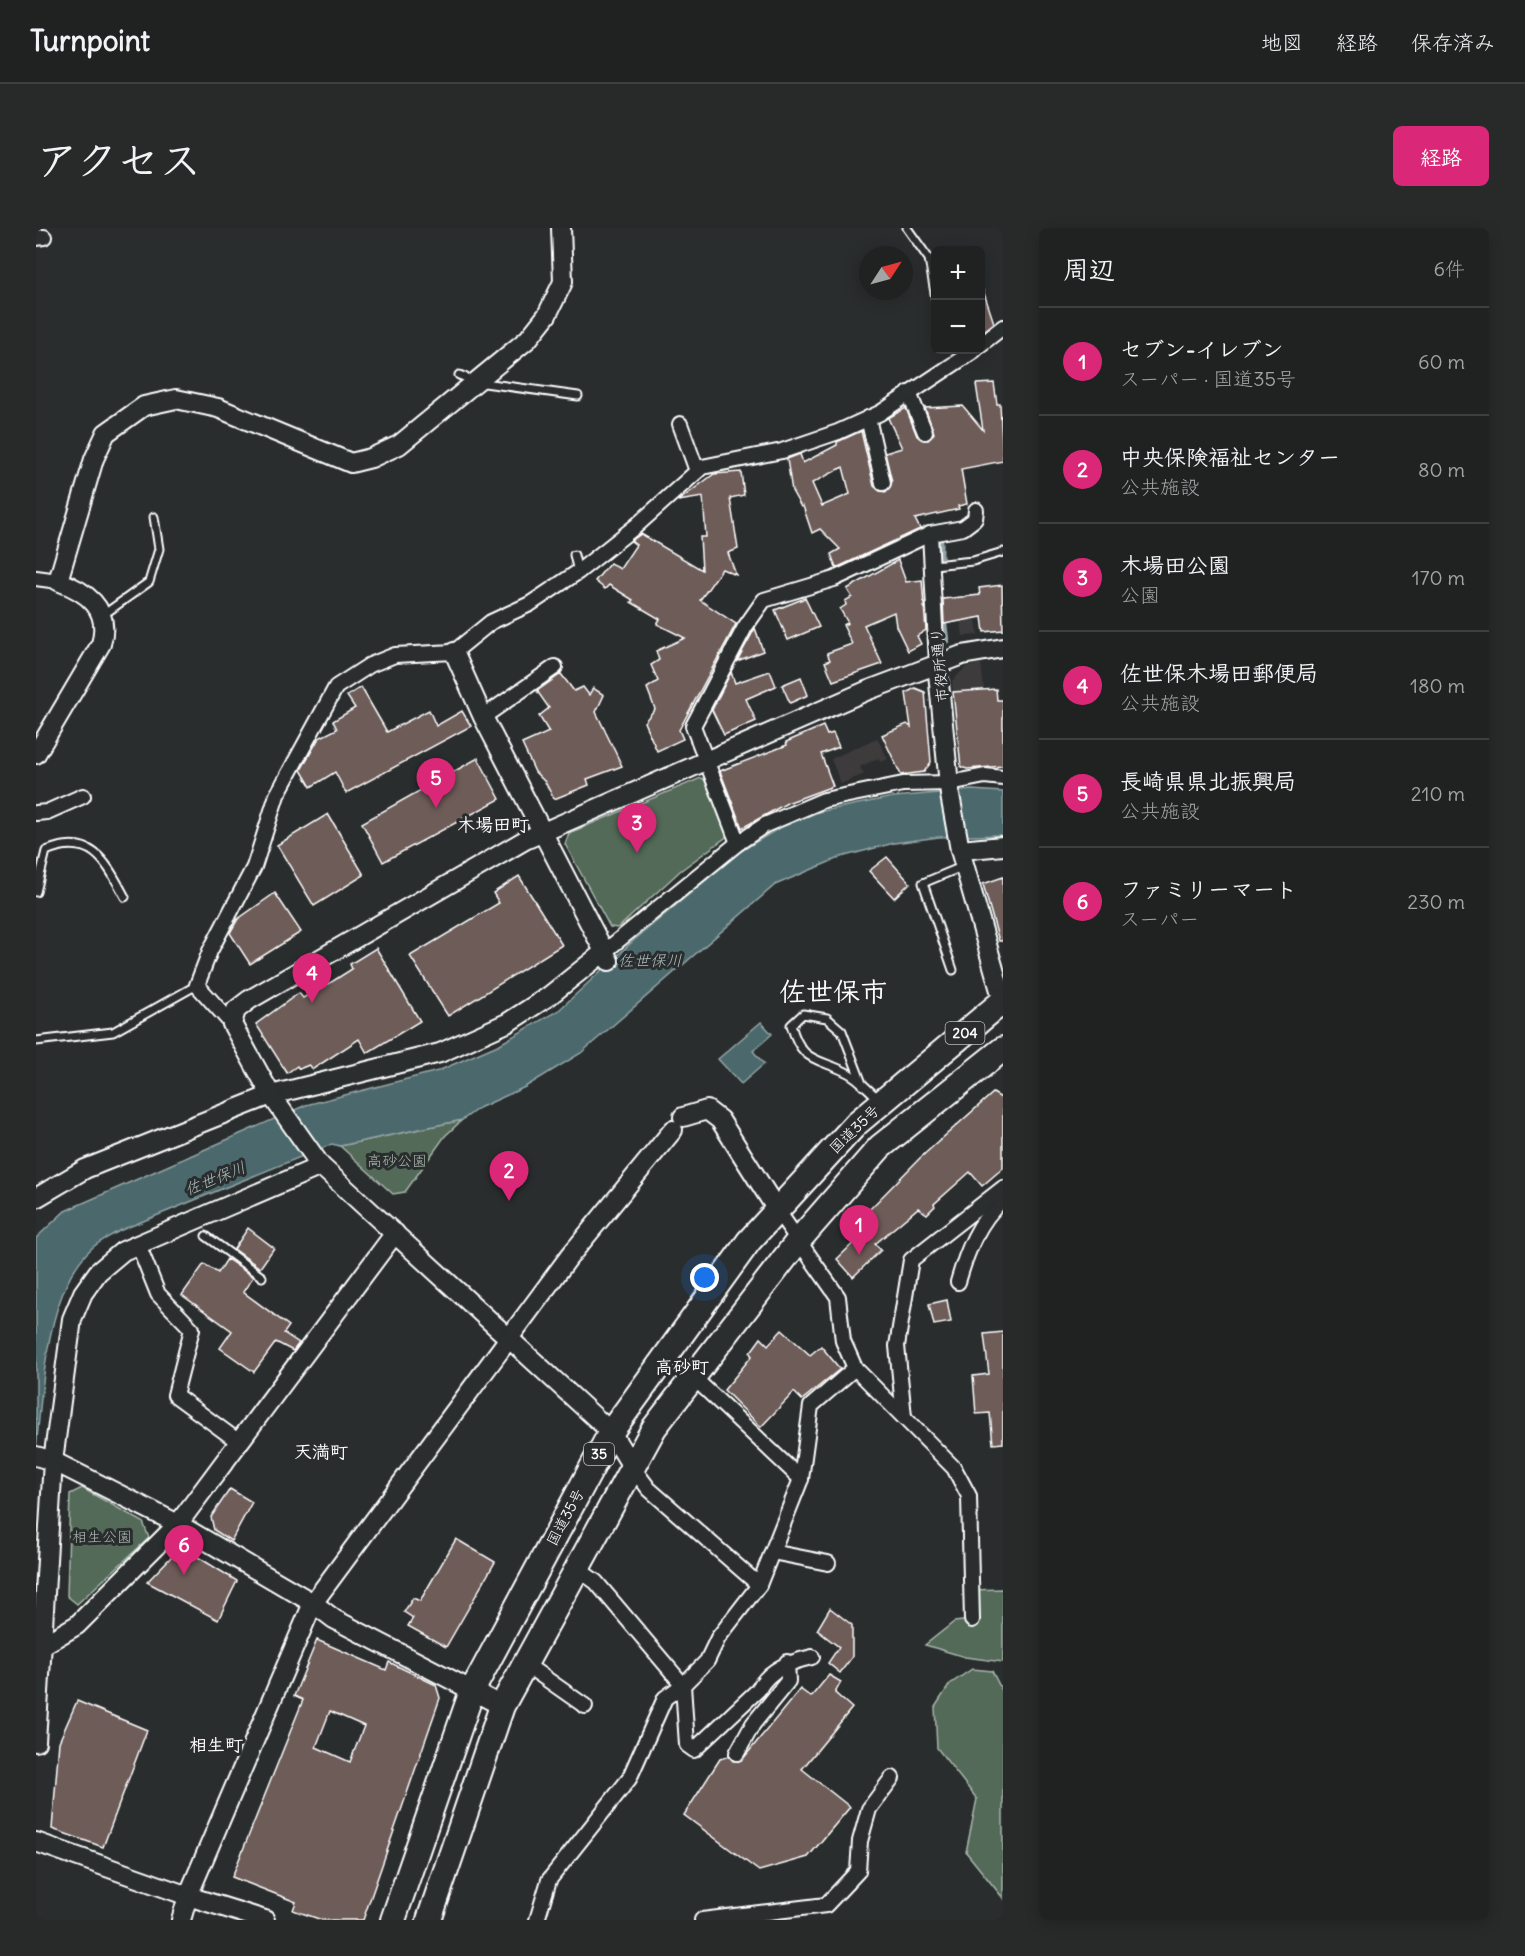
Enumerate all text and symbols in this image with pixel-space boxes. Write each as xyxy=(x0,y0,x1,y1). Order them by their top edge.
text: Turnpoint xyxy=(30,23,150,59)
text: 地図 xyxy=(1261,29,1303,56)
text: 経路 xyxy=(1336,29,1378,56)
text: 保存済み xyxy=(1411,29,1495,56)
button: 経路 xyxy=(1393,126,1489,186)
text: アクセス xyxy=(36,134,201,186)
north arrow xyxy=(859,246,913,300)
map controls xyxy=(931,246,985,354)
button: + xyxy=(931,246,985,300)
text: 周辺 xyxy=(1063,253,1115,286)
text: 6件 xyxy=(1433,256,1465,281)
button: − xyxy=(931,300,985,354)
text: セブン-イレブン xyxy=(1120,335,1283,363)
text: 1 xyxy=(1079,349,1086,374)
text: 60 m xyxy=(1418,349,1465,374)
text: スーパー · 国道35号 xyxy=(1120,366,1296,391)
text: 中央保険福祉センター xyxy=(1120,443,1340,471)
text: 2 xyxy=(1077,457,1088,482)
text: 80 m xyxy=(1418,457,1465,482)
text: 公共施設 xyxy=(1120,474,1200,499)
text: 木場田公園 xyxy=(1120,551,1230,579)
text: 3 xyxy=(1077,565,1088,590)
text: 170 m xyxy=(1412,565,1465,590)
text: 公園 xyxy=(1120,582,1160,607)
street label: 市役所通り xyxy=(926,627,952,703)
text: 佐世保木場田郵便局 xyxy=(1120,659,1318,687)
text: 4 xyxy=(1077,673,1088,698)
text: 180 m xyxy=(1410,673,1465,698)
text: 公共施設 xyxy=(1120,690,1200,715)
pin: 5 xyxy=(416,758,456,808)
text: 長崎県県北振興局 xyxy=(1120,767,1296,795)
text: 5 xyxy=(1077,781,1088,806)
text: 210 m xyxy=(1411,781,1465,806)
text: 公共施設 xyxy=(1120,798,1200,823)
pin: 3 xyxy=(618,804,656,853)
district label: 木場田町 xyxy=(457,813,529,836)
text: ファミリーマート xyxy=(1120,875,1297,903)
text: 6 xyxy=(1077,889,1088,914)
text: 230 m xyxy=(1407,889,1465,914)
text: スーパー xyxy=(1120,906,1199,931)
water label: 佐世保川 xyxy=(618,950,682,970)
pin: 4 xyxy=(292,954,332,1003)
district label: 佐世保市 xyxy=(779,974,887,1008)
road number: 204 xyxy=(946,1022,984,1044)
street label: 国道35号 xyxy=(825,1101,883,1157)
park label: 高砂公園 xyxy=(367,1151,427,1170)
pin: 2 xyxy=(490,1152,528,1201)
water label: 佐世保川 xyxy=(182,1157,248,1199)
pin: 1 xyxy=(840,1206,878,1255)
your location xyxy=(690,1263,719,1292)
district label: 高砂町 xyxy=(655,1355,709,1378)
district label: 天満町 xyxy=(294,1440,348,1463)
road number: 35 xyxy=(584,1443,614,1465)
street label: 国道35号 xyxy=(542,1485,588,1549)
pin: 6 xyxy=(164,1526,204,1575)
park label: 相生公園 xyxy=(72,1527,132,1546)
district label: 相生町 xyxy=(189,1733,243,1756)

